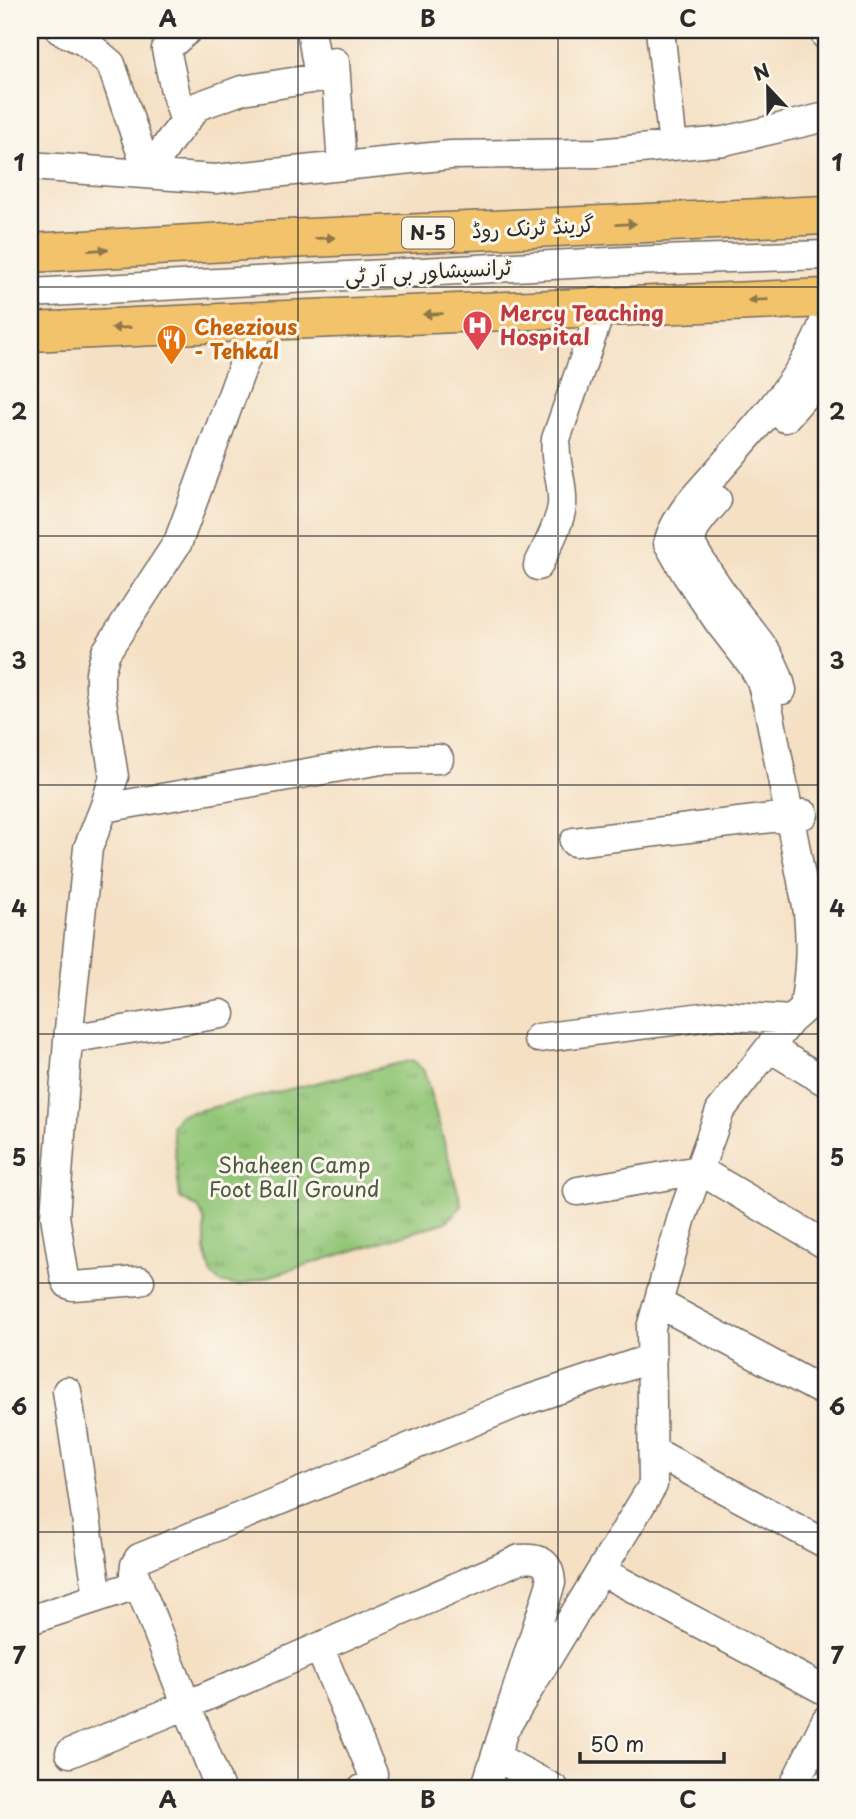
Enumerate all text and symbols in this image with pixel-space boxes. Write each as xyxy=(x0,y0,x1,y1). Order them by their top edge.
text: A xyxy=(159,0,177,35)
text: B xyxy=(420,0,436,35)
text: C xyxy=(679,0,697,35)
north arrow xyxy=(734,52,804,122)
text: N xyxy=(749,56,773,87)
text: 1 xyxy=(14,144,25,179)
text: 1 xyxy=(832,144,843,179)
street label: گرینڈ ٹرنک روڈ xyxy=(471,207,595,245)
road number: N-5 xyxy=(402,218,454,248)
one-way arrow xyxy=(615,219,637,230)
one-way arrow xyxy=(314,232,336,243)
one-way arrow xyxy=(87,245,109,256)
street label: ٹرانسپشاور بی آر ٹی xyxy=(344,250,513,290)
one-way arrow xyxy=(747,295,769,306)
place label: Mercy Teaching Hospital xyxy=(500,296,664,352)
one-way arrow xyxy=(422,308,444,319)
hospital icon: Mercy Teaching Hospital xyxy=(460,309,494,353)
place label: Cheezious - Tehkal xyxy=(194,310,297,366)
one-way arrow xyxy=(110,322,132,333)
restaurant icon: Cheezious - Tehkal xyxy=(154,323,188,367)
text: 2 xyxy=(11,393,27,428)
text: 2 xyxy=(829,393,845,428)
text: 3 xyxy=(11,642,27,677)
text: 3 xyxy=(829,642,845,677)
text: 4 xyxy=(11,890,27,925)
text: 4 xyxy=(829,890,845,925)
text: 5 xyxy=(12,1139,26,1174)
text: 5 xyxy=(830,1139,844,1174)
park label: Shaheen Camp Foot Ball Ground xyxy=(209,1148,379,1204)
text: 6 xyxy=(11,1388,27,1423)
text: 6 xyxy=(829,1388,845,1423)
text: 7 xyxy=(12,1637,26,1672)
text: 7 xyxy=(830,1637,844,1672)
scale bar xyxy=(580,1721,723,1765)
text: 50 m xyxy=(590,1727,644,1759)
text: A xyxy=(159,1781,177,1816)
text: B xyxy=(420,1781,436,1816)
text: C xyxy=(679,1781,697,1816)

